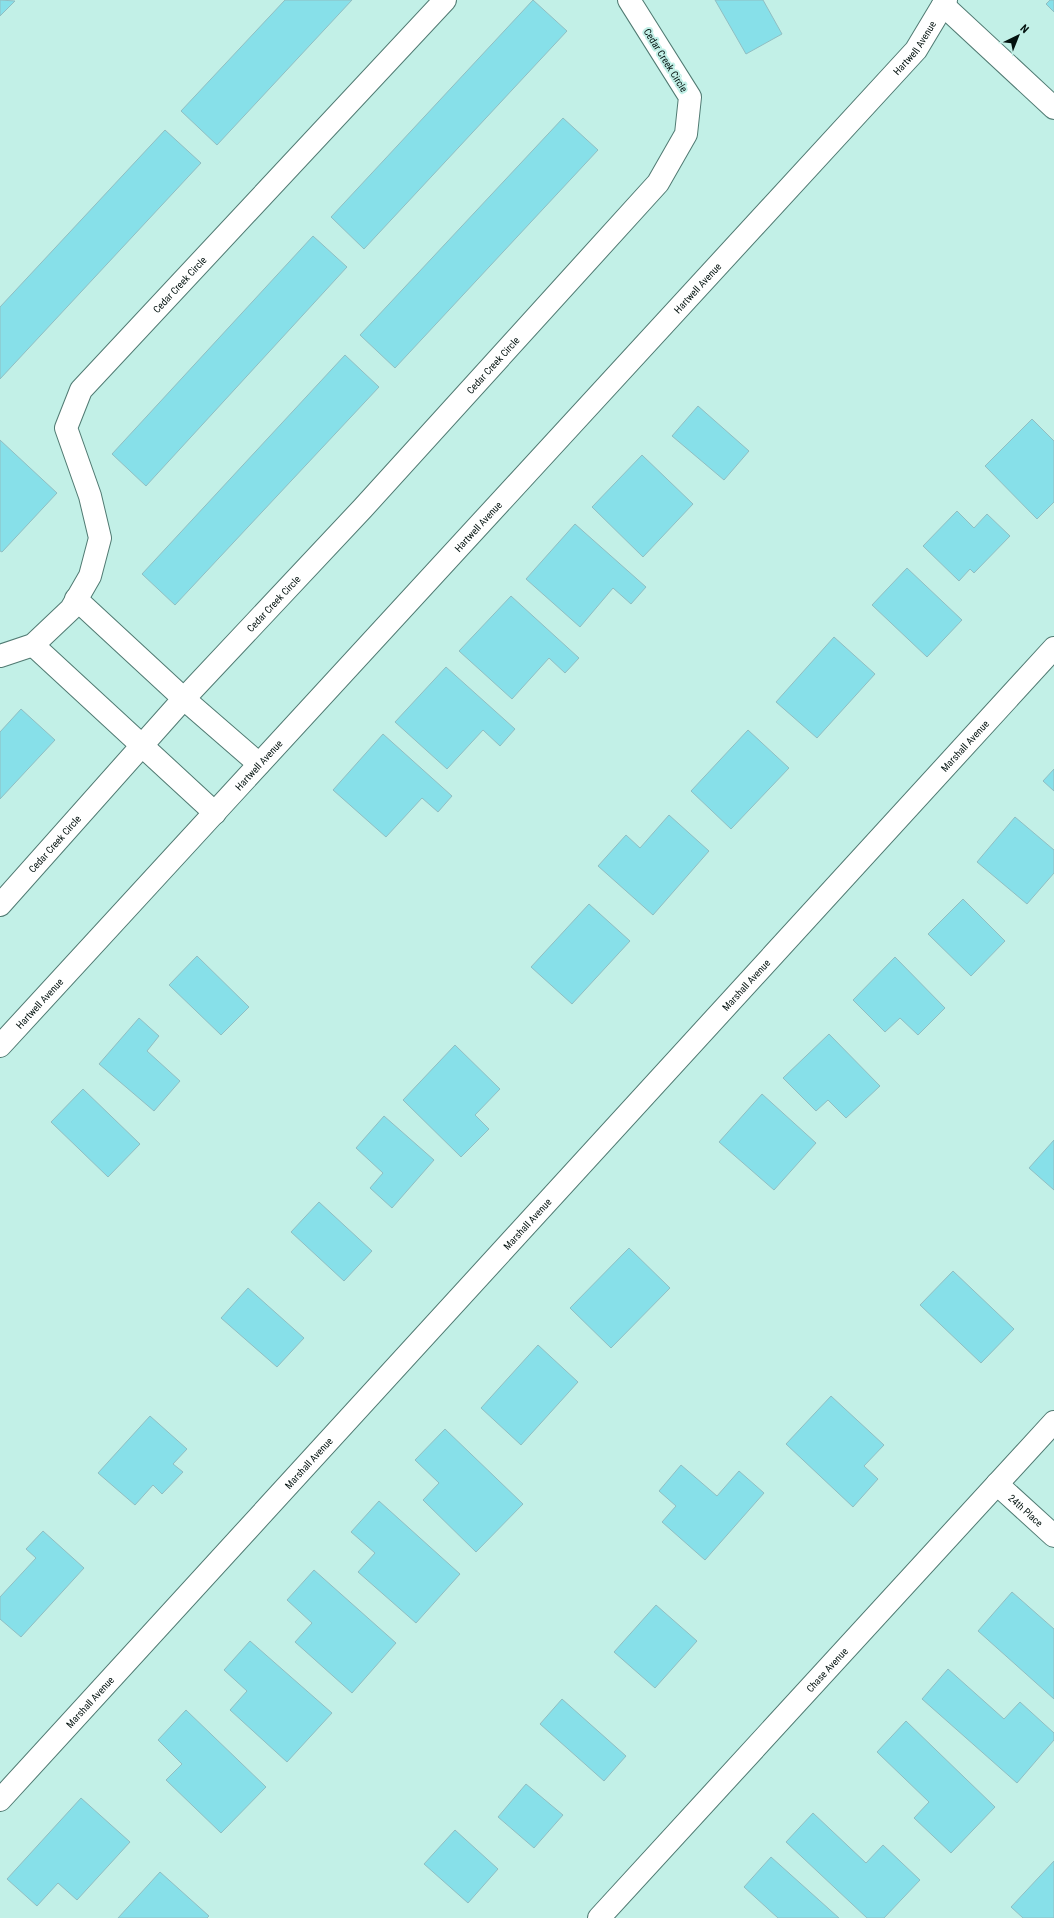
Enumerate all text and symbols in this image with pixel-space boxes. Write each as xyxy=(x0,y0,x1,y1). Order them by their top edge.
north arrow xyxy=(998,16,1038,56)
street label: Hartwell Avenue xyxy=(891,19,938,77)
text: N xyxy=(1018,22,1032,36)
street label: Cedar Creek Circle xyxy=(642,26,690,94)
street label: Cedar Creek Circle xyxy=(151,254,209,315)
street label: Hartwell Avenue xyxy=(672,261,724,316)
street label: Cedar Creek Circle xyxy=(465,335,522,396)
street label: Hartwell Avenue xyxy=(453,499,504,554)
street label: Cedar Creek Circle xyxy=(245,573,303,634)
street label: Marshall Avenue xyxy=(939,718,991,774)
street label: Hartwell Avenue xyxy=(233,738,285,793)
street label: Cedar Creek Circle xyxy=(27,813,83,875)
street label: Marshall Avenue xyxy=(720,957,773,1013)
street label: Hartwell Avenue xyxy=(14,976,66,1031)
street label: Marshall Avenue xyxy=(501,1196,554,1252)
street label: Marshall Avenue xyxy=(283,1435,335,1491)
street label: 24th Place xyxy=(1006,1492,1045,1529)
street label: Chase Avenue xyxy=(804,1646,850,1694)
street label: Marshall Avenue xyxy=(64,1674,116,1730)

